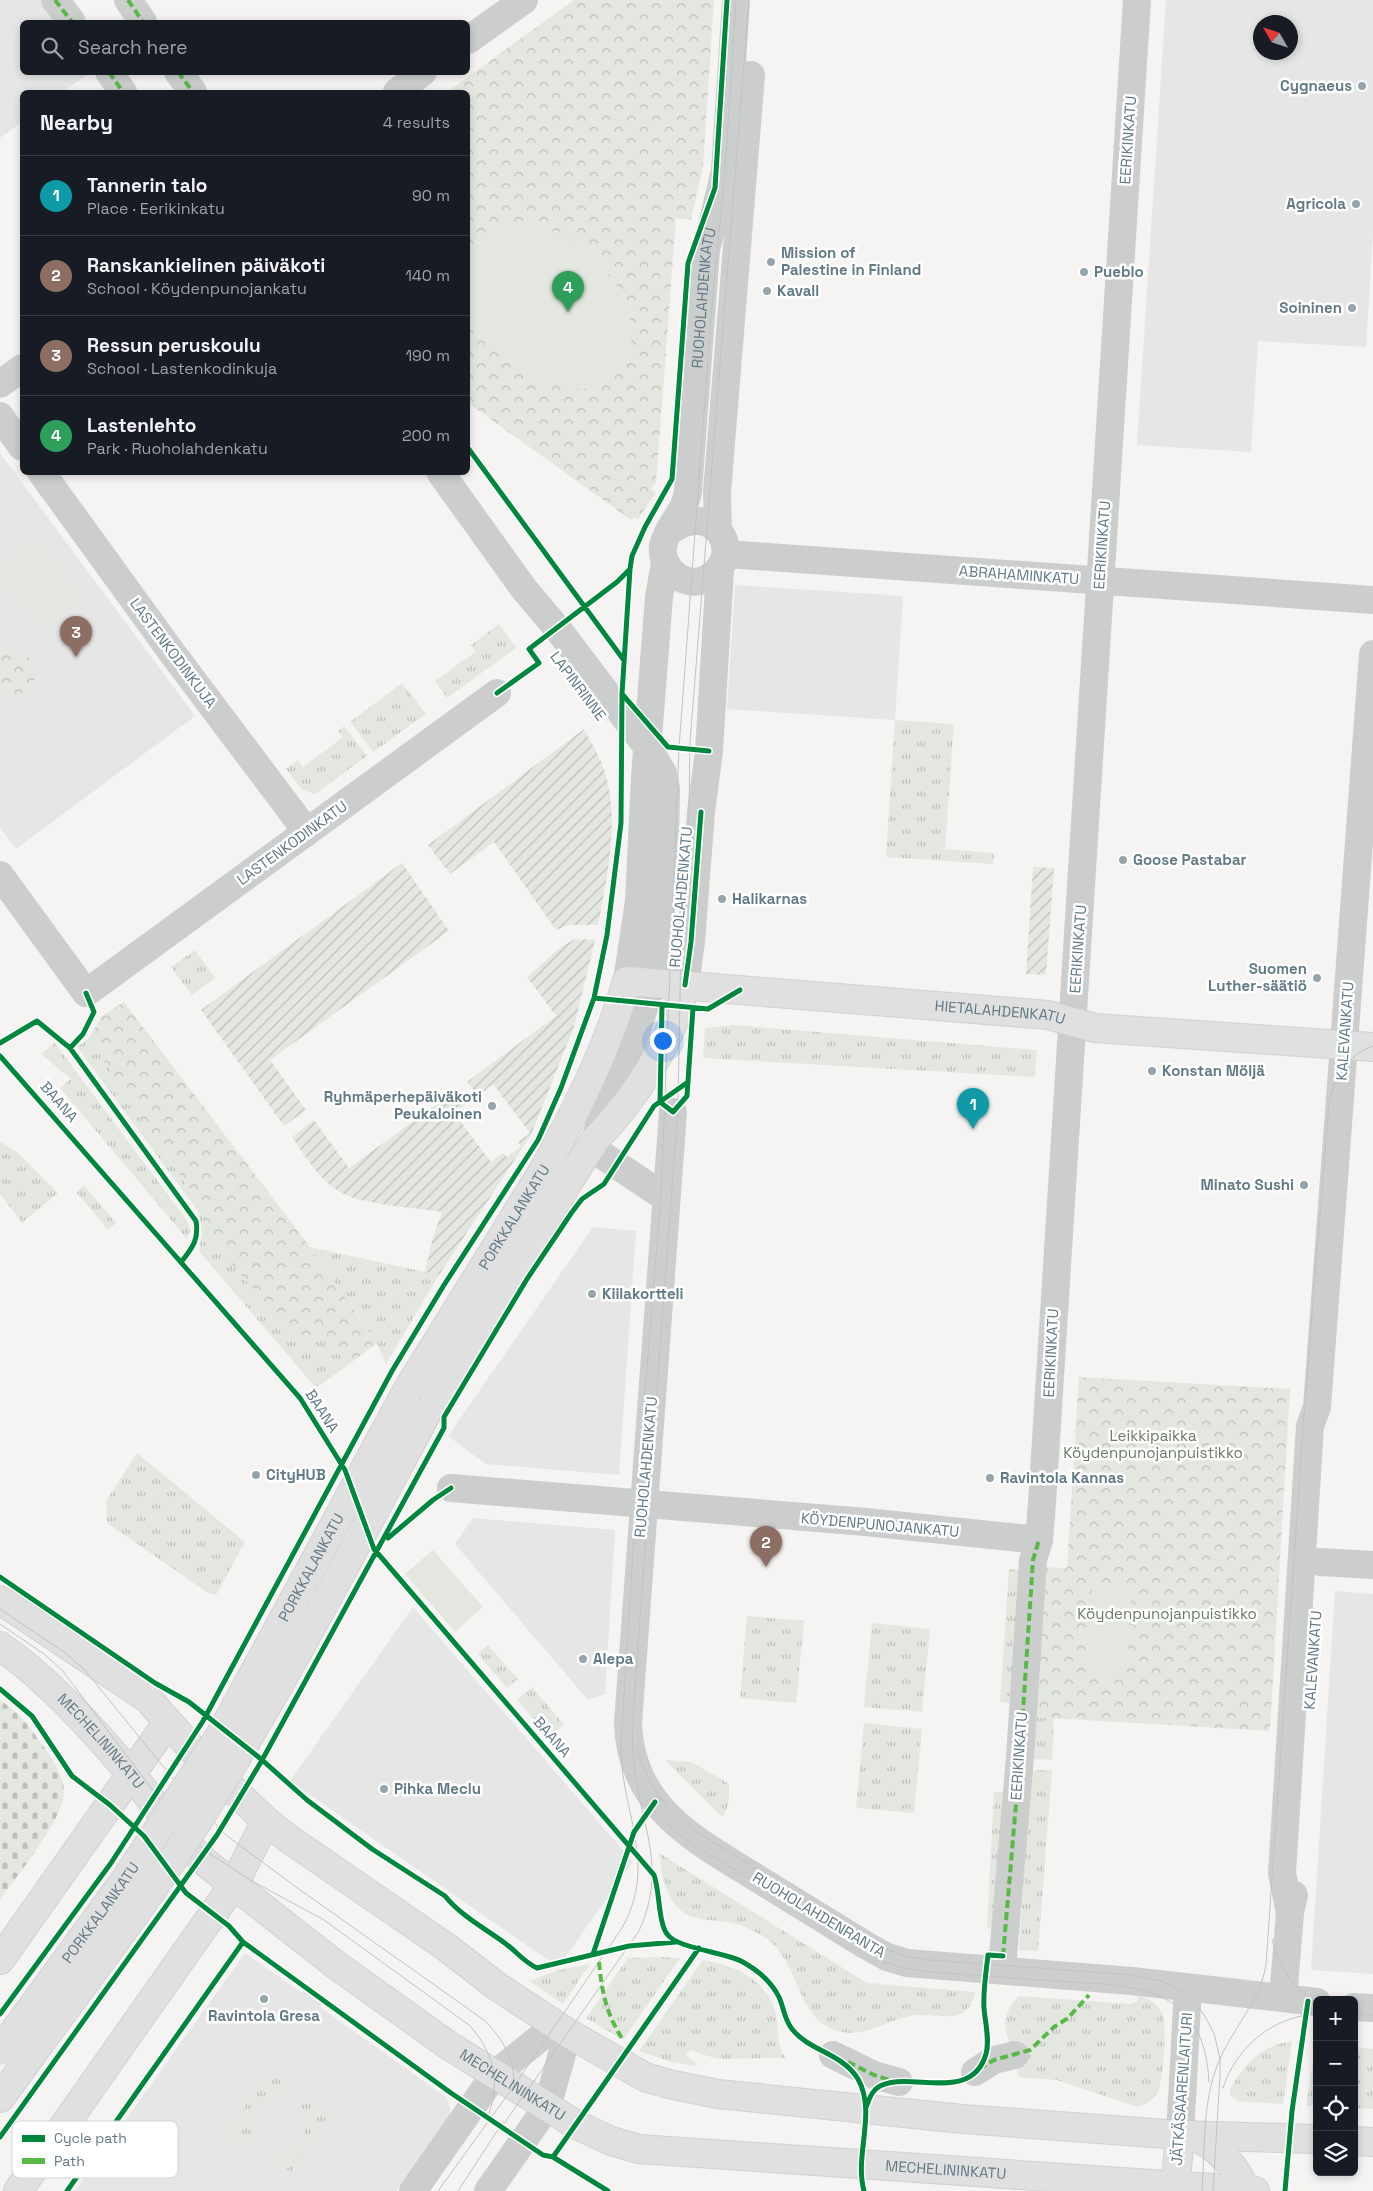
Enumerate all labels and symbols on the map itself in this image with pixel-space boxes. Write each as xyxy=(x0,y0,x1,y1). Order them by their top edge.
north arrow xyxy=(1253,15,1298,60)
place label: Cygnaeus xyxy=(1280,76,1352,95)
marker: Cygnaeus xyxy=(1356,80,1368,92)
street label: EERIKINKATU xyxy=(1115,95,1140,185)
place label: Agricola xyxy=(1286,194,1346,213)
marker: Agricola xyxy=(1350,198,1362,210)
street label: RUOHOLAHDENKATU xyxy=(687,226,720,369)
place label: Mission of Palestine in Finland xyxy=(781,243,921,279)
marker: Mission of Palestine in Finland xyxy=(765,256,777,268)
place label: Pueblo xyxy=(1094,262,1144,281)
marker: Pueblo xyxy=(1078,266,1090,278)
pin: 4 xyxy=(552,271,584,312)
place label: Kavall xyxy=(777,281,819,300)
marker: Kavall xyxy=(761,285,773,297)
place label: Soininen xyxy=(1279,298,1342,317)
marker: Soininen xyxy=(1346,302,1358,314)
street label: EERIKINKATU xyxy=(1089,500,1114,590)
street label: ABRAHAMINKATU xyxy=(958,561,1080,588)
street label: LASTENKODINKUJA xyxy=(126,594,221,712)
pin: 3 xyxy=(60,616,92,657)
street label: LAPINRINNE xyxy=(546,647,611,724)
street label: LASTENKODINKATU xyxy=(233,796,351,889)
street label: RUOHOLAHDENKATU xyxy=(665,826,696,968)
place label: Goose Pastabar xyxy=(1133,850,1247,869)
marker: Goose Pastabar xyxy=(1117,854,1129,866)
place label: Halikarnas xyxy=(732,889,807,908)
marker: Halikarnas xyxy=(716,893,728,905)
street label: EERIKINKATU xyxy=(1065,904,1090,994)
place label: Suomen Luther-säätiö xyxy=(1208,959,1307,995)
marker: Suomen Luther-säätiö xyxy=(1311,972,1323,984)
street label: KALEVANKATU xyxy=(1332,981,1357,1081)
street label: HIETALAHDENKATU xyxy=(934,996,1068,1028)
your location xyxy=(650,1028,676,1054)
place label: Konstan Möljä xyxy=(1162,1061,1265,1080)
marker: Konstan Möljä xyxy=(1146,1065,1158,1077)
street label: BAANA xyxy=(36,1077,83,1126)
place label: Ryhmäperhepäiväkoti Peukaloinen xyxy=(324,1087,482,1123)
pin: 1 xyxy=(957,1088,989,1129)
marker: Ryhmäperhepäiväkoti Peukaloinen xyxy=(486,1100,498,1112)
street label: PORKKALANKATU xyxy=(474,1161,554,1273)
place label: Minato Sushi xyxy=(1200,1175,1294,1194)
marker: Minato Sushi xyxy=(1298,1179,1310,1191)
place label: Kiilakortteli xyxy=(602,1284,684,1303)
marker: Kiilakortteli xyxy=(586,1288,598,1300)
street label: EERIKINKATU xyxy=(1039,1308,1062,1398)
street label: BAANA xyxy=(301,1385,344,1437)
street label: RUOHOLAHDENKATU xyxy=(630,1396,661,1538)
park label: Leikkipaikka Köydenpunojanpuistikko xyxy=(1063,1426,1243,1462)
place label: CityHUB xyxy=(266,1465,326,1484)
place label: Ravintola Kannas xyxy=(1000,1468,1124,1487)
marker: CityHUB xyxy=(250,1469,262,1481)
marker: Ravintola Kannas xyxy=(984,1472,996,1484)
street label: KÖYDENPUNOJANKATU xyxy=(800,1508,960,1541)
street label: PORKKALANKATU xyxy=(274,1510,348,1625)
pin: 2 xyxy=(750,1526,782,1567)
park label: Köydenpunojanpuistikko xyxy=(1077,1604,1257,1623)
street label: KALEVANKATU xyxy=(1300,1610,1325,1710)
place label: Alepa xyxy=(593,1649,634,1668)
marker: Alepa xyxy=(577,1653,589,1665)
street label: MECHELININKATU xyxy=(54,1689,149,1792)
street label: EERIKINKATU xyxy=(1006,1711,1031,1801)
street label: BAANA xyxy=(529,1712,576,1761)
place label: Pihka Meclu xyxy=(394,1779,481,1798)
marker: Pihka Meclu xyxy=(378,1783,390,1795)
street label: PORKKALANKATU xyxy=(57,1858,143,1967)
street label: RUOHOLAHDENRANTA xyxy=(750,1867,889,1962)
marker: Ravintola Gresa xyxy=(258,1993,270,2005)
place label: Ravintola Gresa xyxy=(208,2006,320,2025)
street label: JÄTKÄSAARENLAITURI xyxy=(1167,2012,1196,2166)
street label: MECHELININKATU xyxy=(456,2045,569,2125)
legend xyxy=(12,2121,178,2178)
text: Cycle path xyxy=(54,2129,127,2147)
text: Path xyxy=(54,2152,85,2170)
street label: MECHELININKATU xyxy=(885,2156,1007,2183)

